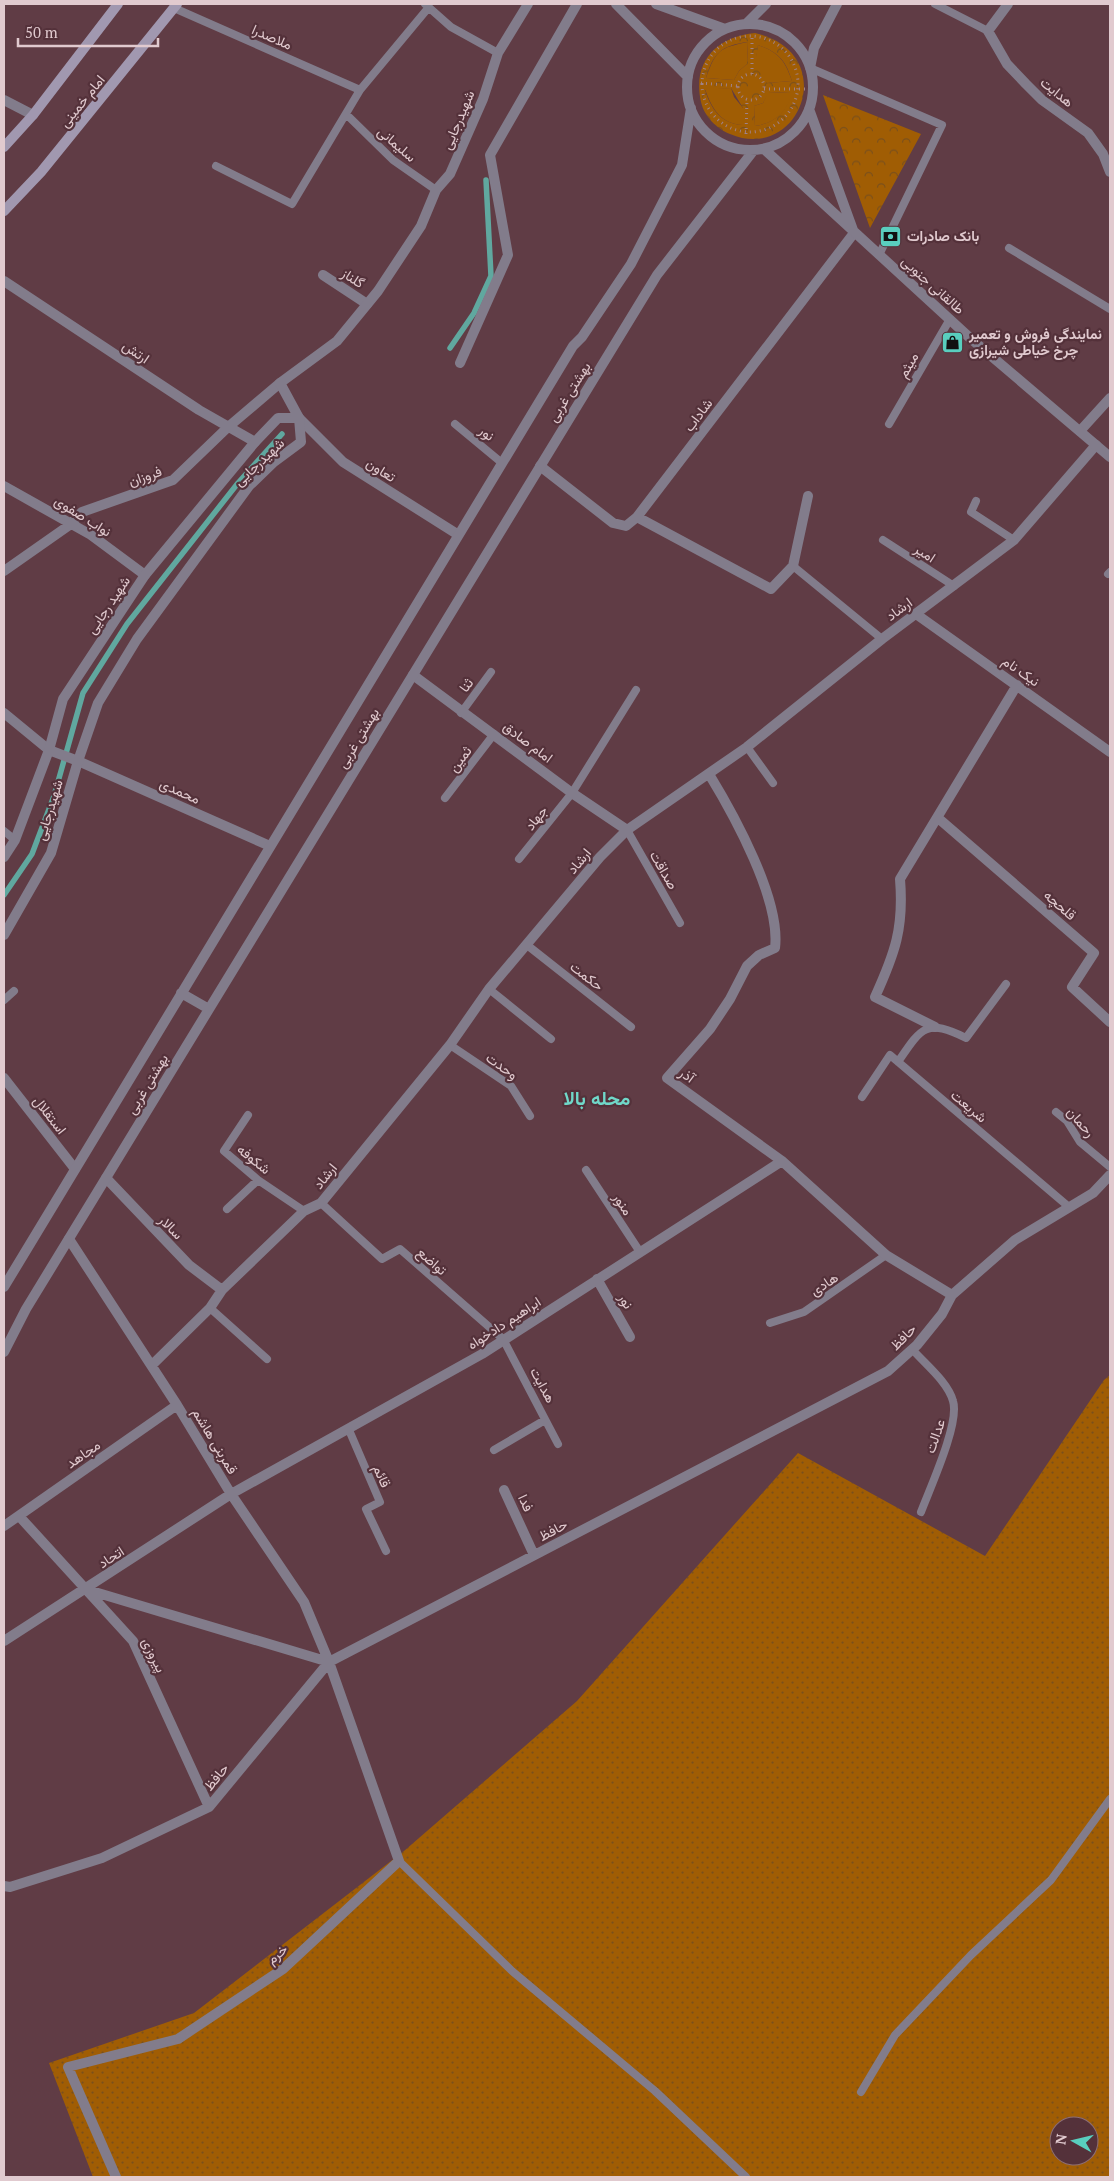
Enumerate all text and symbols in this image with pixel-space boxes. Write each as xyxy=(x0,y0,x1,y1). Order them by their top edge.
scale bar xyxy=(18,15,158,47)
street label: ملاصدرا xyxy=(249,19,295,54)
text: 50 m xyxy=(25,22,58,42)
street label: امام خمینی xyxy=(55,70,109,131)
street label: هدایت xyxy=(1037,72,1078,111)
street label: شهیدرجایی xyxy=(437,87,479,152)
street label: سلیمانی xyxy=(374,122,421,166)
bank icon: بانک صادرات xyxy=(879,224,903,248)
place label: بانک صادرات xyxy=(907,226,979,245)
street label: طالقانی جنوبی xyxy=(898,251,969,318)
street label: گلناز xyxy=(337,263,368,292)
place label: نمایندگی فروش و تعمیر چرخ خیاطی شیرازی xyxy=(968,324,1102,360)
shop icon: نمایندگی فروش و تعمیر چرخ خیاطی شیرازی xyxy=(941,330,965,354)
street label: ارتش xyxy=(119,336,153,367)
street label: میثم xyxy=(893,349,922,381)
street label: بهشتی غربی xyxy=(543,358,594,425)
street label: شاداب xyxy=(679,394,716,435)
street label: نور xyxy=(475,420,499,445)
street label: شهیدرجایی xyxy=(229,433,288,490)
street label: تعاون xyxy=(363,453,400,486)
street label: فروزان xyxy=(125,461,164,490)
street label: نواب صفوی xyxy=(51,491,115,541)
street label: امیر xyxy=(910,538,940,566)
street label: شهید رجایی xyxy=(81,572,134,637)
street label: ارشاد xyxy=(882,593,916,625)
street label: نیک نام xyxy=(999,651,1044,690)
street label: ثنا xyxy=(454,674,477,696)
street label: بهشتی غربی xyxy=(332,704,383,771)
street label: امام صادق xyxy=(499,717,557,767)
street label: ثمین xyxy=(444,742,476,776)
street label: محمدی xyxy=(157,773,203,808)
street label: شهیدرجایی xyxy=(30,777,67,843)
street label: جهاد xyxy=(520,801,551,834)
street label: ارشاد xyxy=(562,844,595,878)
street label: صداقت xyxy=(646,847,683,893)
street label: قلحچه xyxy=(1039,885,1081,925)
street label: حکمت xyxy=(567,957,608,995)
street label: وحدت xyxy=(482,1048,522,1084)
street label: بهشتی غربی xyxy=(121,1050,172,1117)
street label: آذر xyxy=(675,1062,700,1088)
district label: محله بالا xyxy=(564,1085,630,1110)
street label: شریعت xyxy=(947,1085,991,1126)
street label: استقلال xyxy=(29,1092,71,1138)
street label: رحمان xyxy=(1063,1103,1100,1141)
street label: شکوفه xyxy=(234,1139,275,1178)
street label: ارشاد xyxy=(308,1159,341,1193)
street label: منور xyxy=(609,1188,638,1219)
street label: سالار xyxy=(154,1210,188,1243)
street label: تواضع xyxy=(412,1242,451,1280)
street label: هادی xyxy=(806,1267,842,1300)
street label: نور xyxy=(614,1289,638,1312)
street label: ابراهیم دادخواه xyxy=(463,1292,544,1353)
street label: حافظ xyxy=(885,1319,920,1354)
street label: هدایت xyxy=(526,1364,561,1406)
street label: قمربنی هاشم xyxy=(188,1404,243,1477)
street label: عدالت xyxy=(920,1416,949,1455)
street label: مجاهد xyxy=(62,1435,104,1472)
street label: قائم xyxy=(369,1461,396,1490)
street label: فدا xyxy=(514,1491,539,1515)
street label: حافظ xyxy=(535,1514,571,1545)
street label: اتحاد xyxy=(94,1541,127,1572)
street label: پیروزی xyxy=(137,1634,171,1676)
street label: حافظ xyxy=(199,1759,232,1794)
street label: خرم xyxy=(262,1939,291,1968)
north arrow xyxy=(1049,2116,1099,2166)
text: N xyxy=(1050,2132,1071,2146)

